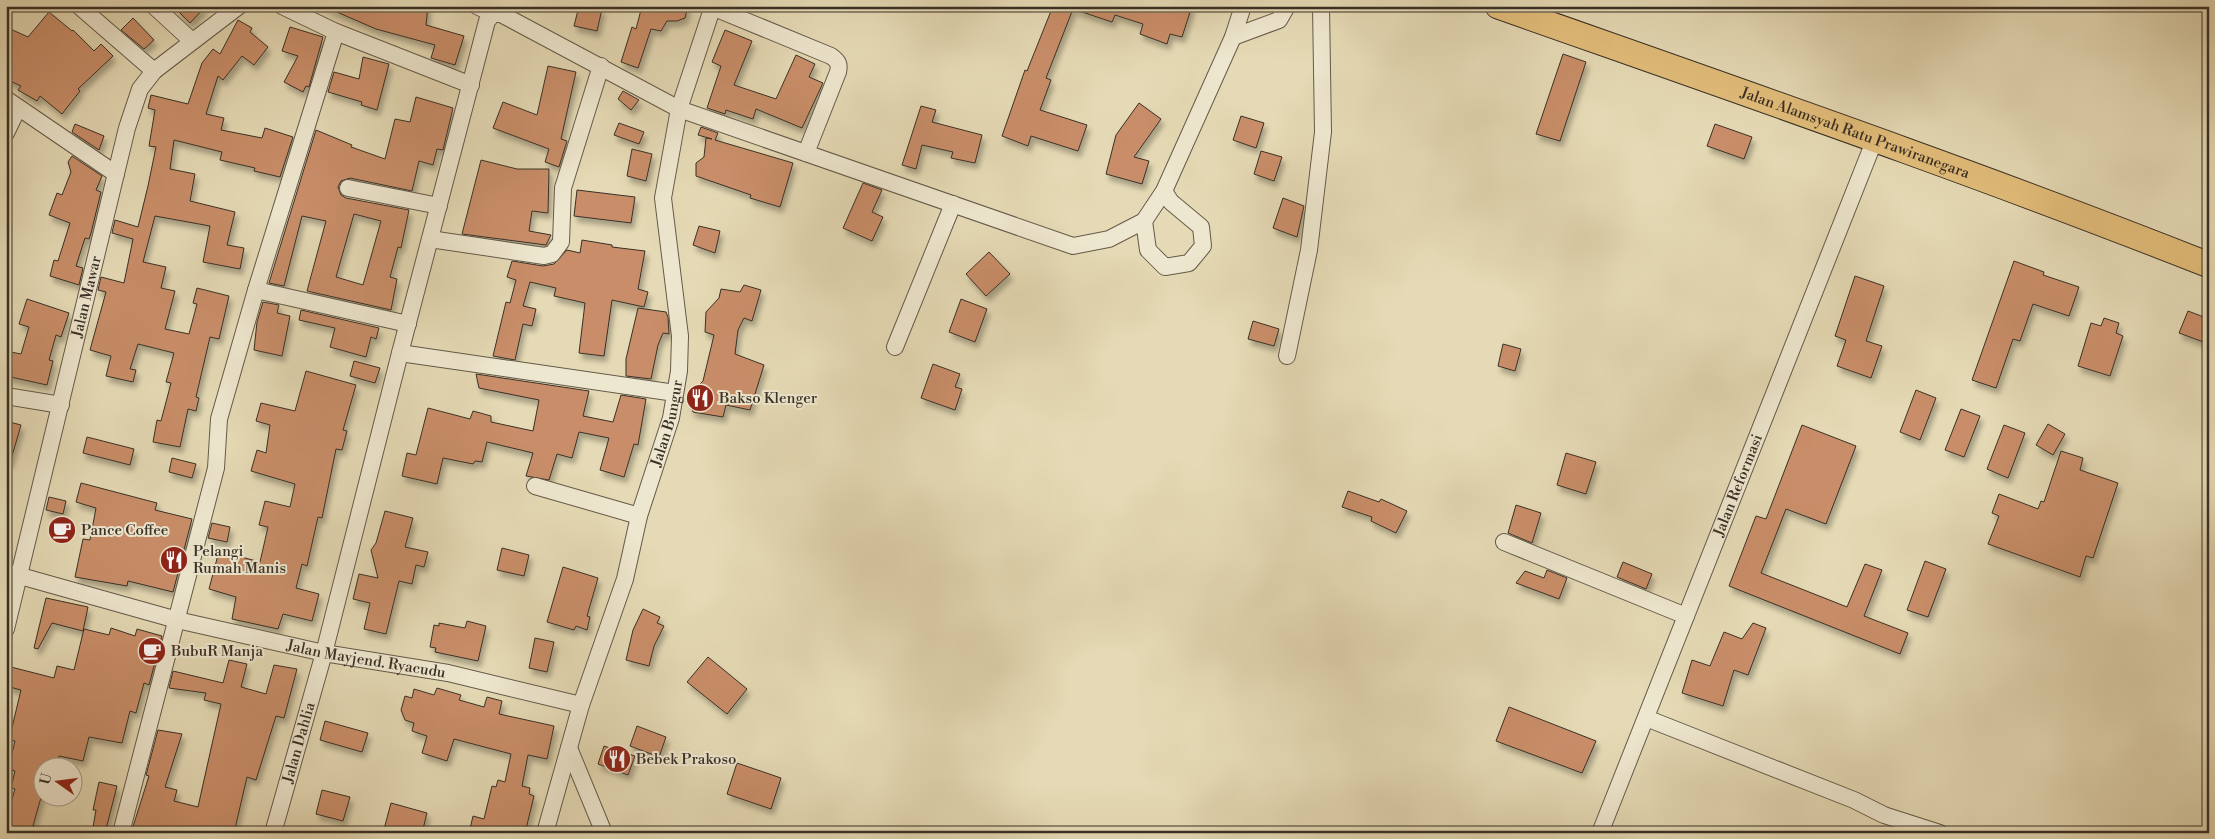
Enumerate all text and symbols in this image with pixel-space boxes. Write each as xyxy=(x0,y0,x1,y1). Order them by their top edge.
street label: Jalan Alamsyah Ratu Prawiranegara xyxy=(1737,83,1973,183)
street label: Jalan Mawar xyxy=(68,253,106,340)
street label: Jalan Bungur xyxy=(646,378,687,470)
restaurant icon: Bakso Klenger xyxy=(685,383,715,413)
place label: Bakso Klenger xyxy=(718,389,818,408)
street label: Jalan Reformasi xyxy=(1709,432,1767,540)
cafe icon: Pance Coffee xyxy=(47,515,77,545)
place label: Pance Coffee xyxy=(81,521,168,540)
place label: Pelangi Rumah Manis xyxy=(193,542,286,578)
restaurant icon: Pelangi Rumah Manis xyxy=(159,545,189,575)
cafe icon: BubuR Manja xyxy=(137,636,167,666)
street label: Jalan Mayjend. Ryacudu xyxy=(284,636,447,683)
place label: BubuR Manja xyxy=(170,642,263,661)
street label: Jalan Dahlia xyxy=(278,700,320,786)
restaurant icon: Bebek Prakoso xyxy=(602,744,632,774)
place label: Bebek Prakoso xyxy=(635,750,737,769)
north arrow xyxy=(32,756,82,806)
text: U xyxy=(36,772,56,787)

